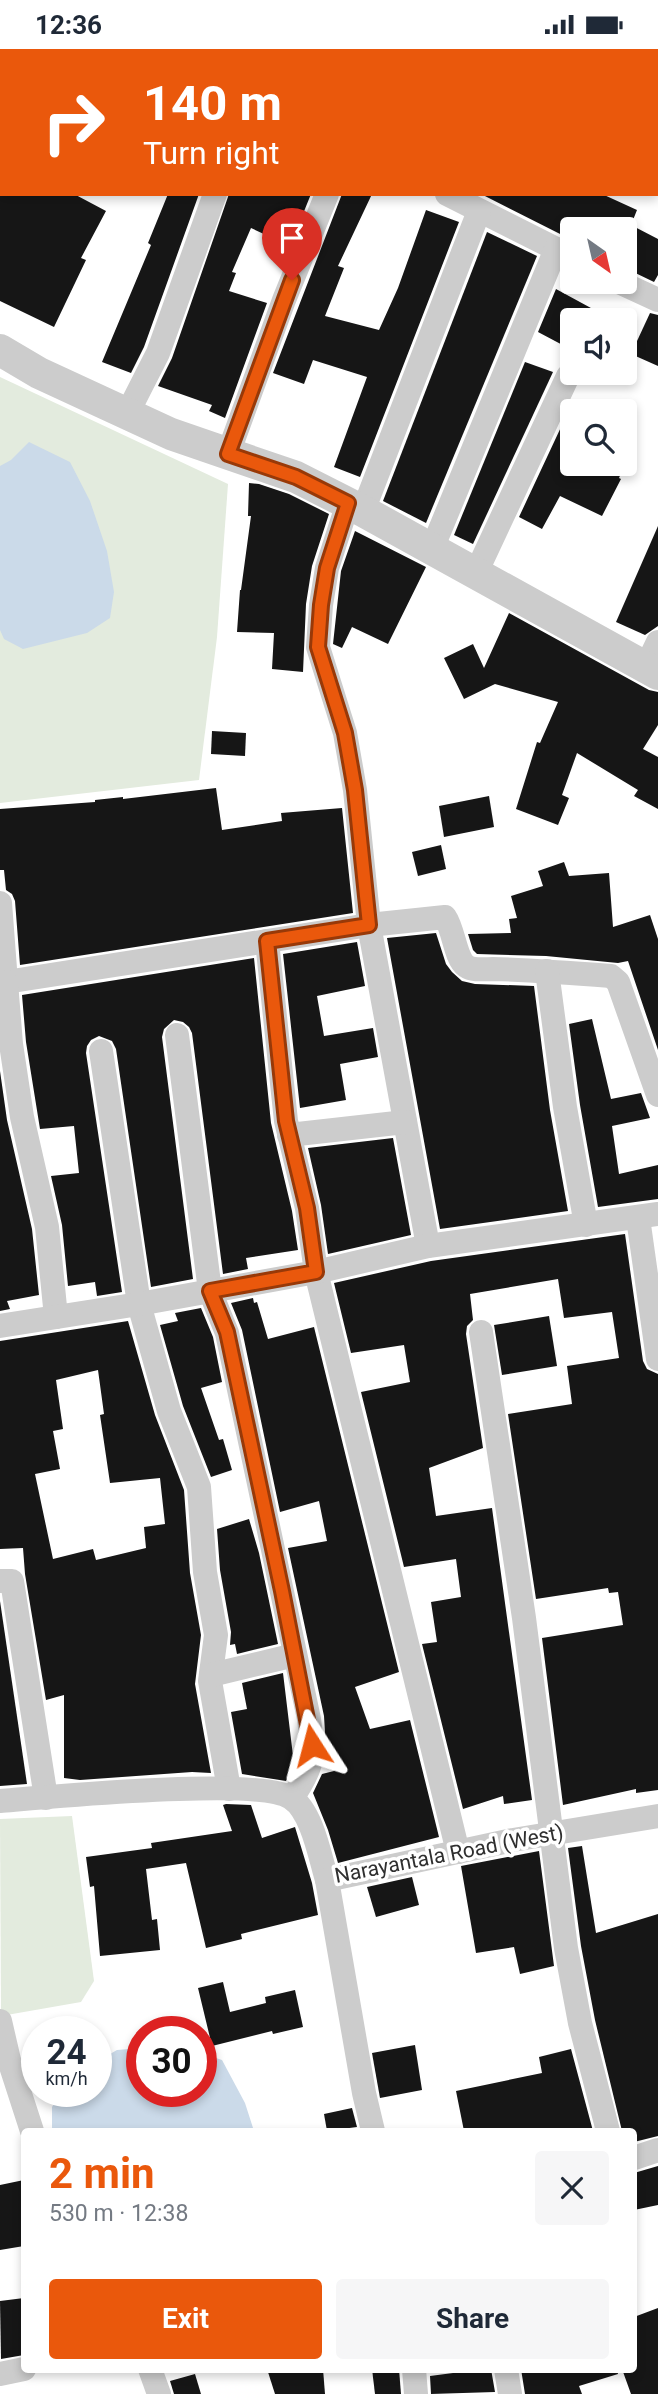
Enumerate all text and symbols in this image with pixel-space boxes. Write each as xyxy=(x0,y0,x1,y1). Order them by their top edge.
text: 12:36 xyxy=(35,10,102,40)
text: 140 m xyxy=(143,75,282,132)
icon: right xyxy=(28,77,119,168)
text: Turn right xyxy=(143,134,279,172)
pin xyxy=(262,208,322,280)
north arrow xyxy=(560,217,637,294)
map controls xyxy=(560,217,637,476)
icon: arrive xyxy=(273,219,311,257)
button: sound xyxy=(560,308,637,385)
button: search xyxy=(560,399,637,476)
position arrow xyxy=(275,1708,349,1782)
street label: Narayantala Road (West) xyxy=(333,1820,565,1888)
speed limit sign: 30 xyxy=(126,2016,217,2107)
text: 24 xyxy=(46,2032,87,2073)
text: km/h xyxy=(45,2068,88,2089)
text: 2 min xyxy=(49,2149,155,2198)
button: close xyxy=(535,2151,609,2225)
text: 530 m · 12:38 xyxy=(49,2200,188,2227)
button: Exit xyxy=(49,2279,322,2359)
button: Share xyxy=(336,2279,609,2359)

